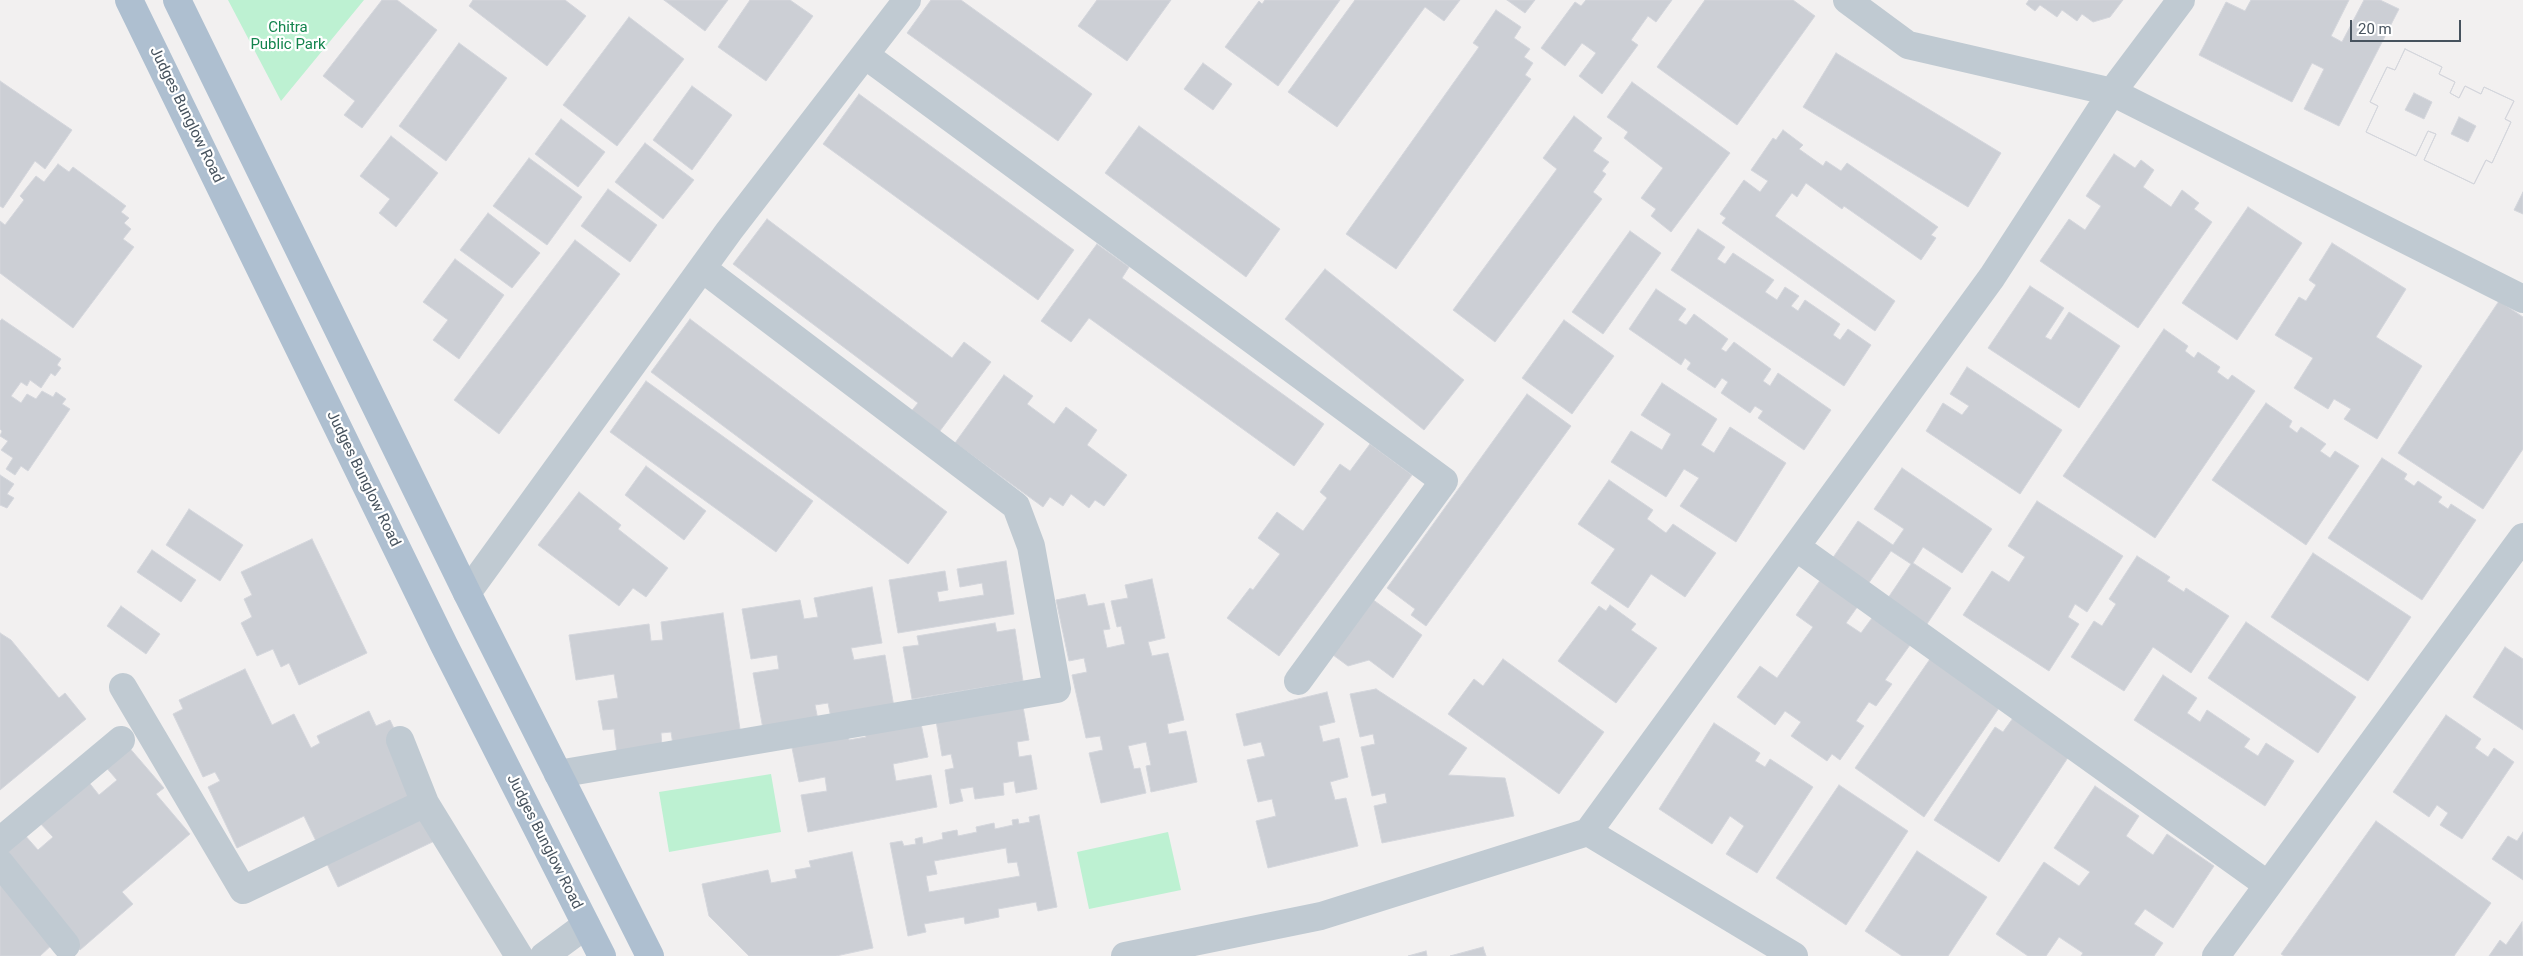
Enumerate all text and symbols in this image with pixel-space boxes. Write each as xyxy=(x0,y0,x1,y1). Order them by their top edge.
scale bar xyxy=(2353,10,2464,42)
park label: Chitra Public Park xyxy=(250,19,326,54)
text: 20 m xyxy=(2358,20,2392,38)
street label: Judges Bunglow Road xyxy=(145,44,227,186)
street label: Judges Bunglow Road xyxy=(322,408,404,550)
street label: Judges Bunglow Road xyxy=(502,772,586,912)

